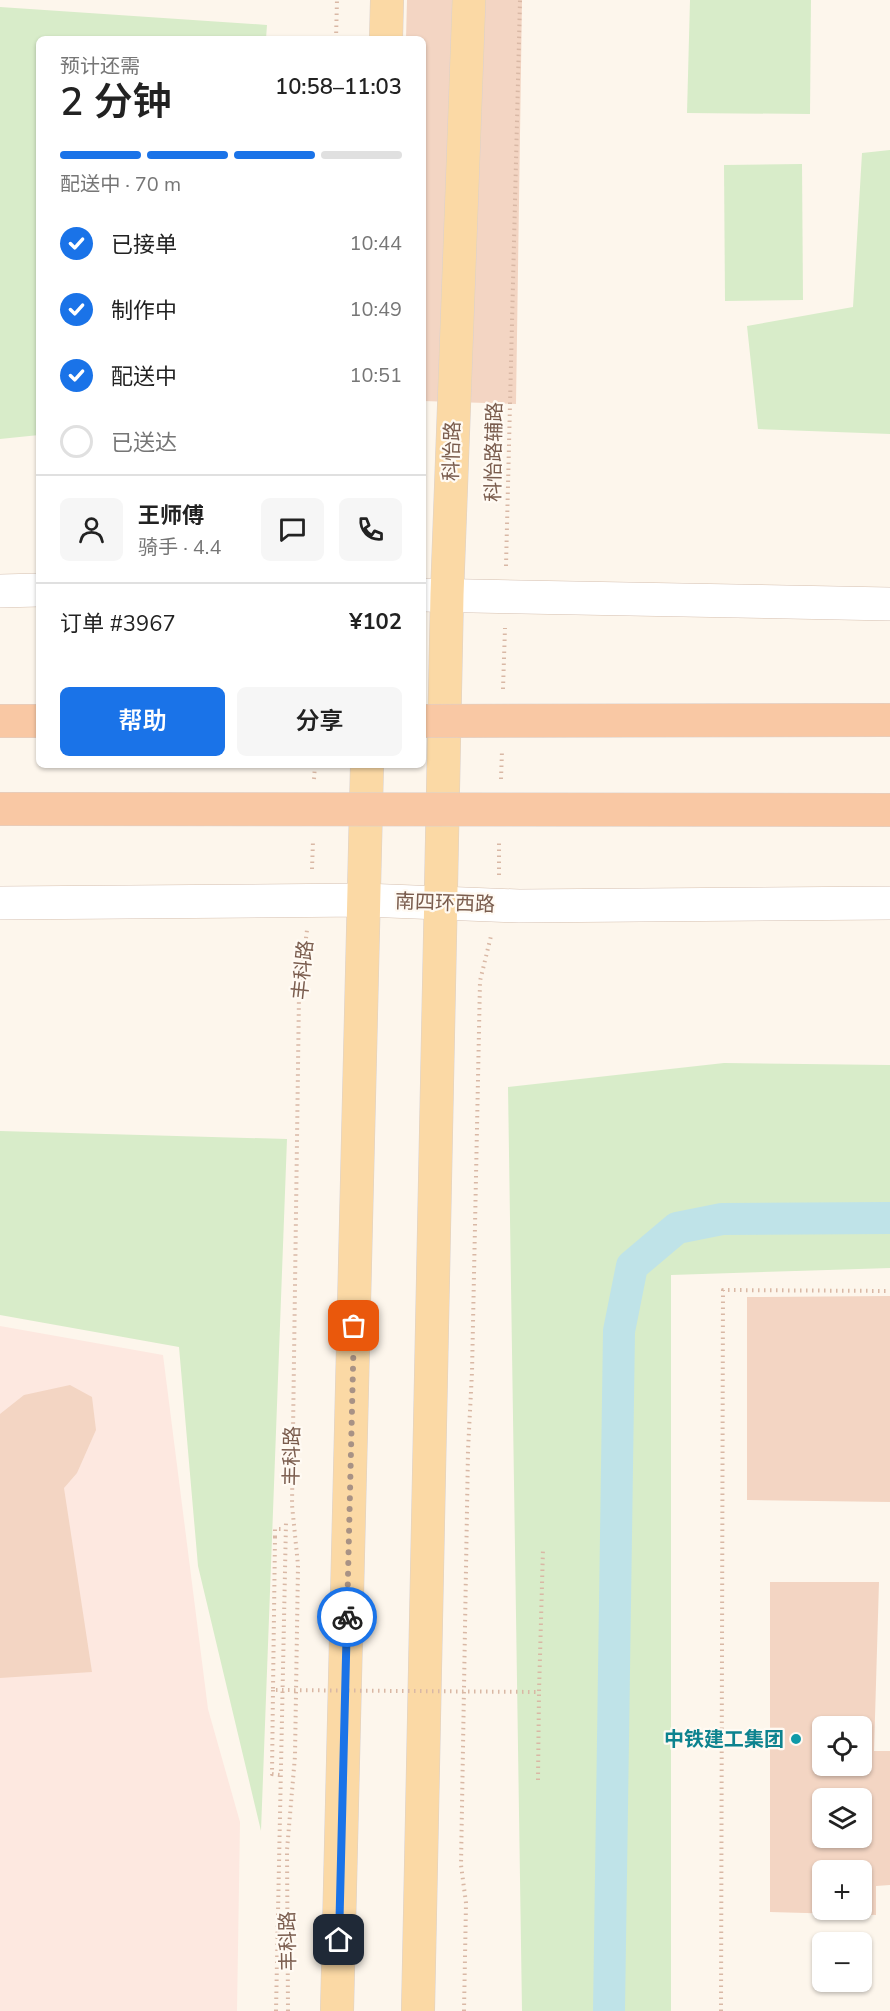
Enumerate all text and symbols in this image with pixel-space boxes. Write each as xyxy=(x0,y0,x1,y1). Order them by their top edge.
text: 预计还需 xyxy=(60,53,140,80)
text: 10:58–11:03 xyxy=(275,72,402,102)
text: 2 分钟 xyxy=(60,76,172,129)
text: 配送中 · 70 m xyxy=(60,171,181,198)
icon: check xyxy=(60,227,93,260)
text: 已接单 xyxy=(111,230,177,260)
text: 10:44 xyxy=(349,230,402,257)
icon: check xyxy=(60,293,93,326)
text: 制作中 xyxy=(111,296,177,326)
text: 10:49 xyxy=(349,296,402,323)
icon: check xyxy=(60,359,93,392)
text: 配送中 xyxy=(111,362,177,392)
text: 10:51 xyxy=(349,362,402,389)
street label: 科怡路辅路 xyxy=(480,402,508,502)
street label: 科怡路 xyxy=(437,421,467,481)
text: 已送达 xyxy=(111,428,177,458)
button: person xyxy=(60,498,123,561)
button: chat xyxy=(261,498,324,561)
button: phone xyxy=(339,498,402,561)
text: 王师傅 xyxy=(138,501,204,531)
text: 骑手 · 4.4 xyxy=(138,534,221,561)
text: ¥102 xyxy=(349,607,402,637)
text: 订单 #3967 xyxy=(60,609,176,639)
button: 帮助 xyxy=(60,687,225,756)
button: 分享 xyxy=(237,687,402,756)
street label: 南四环西路 xyxy=(395,888,495,918)
street label: 丰科路 xyxy=(286,939,320,1001)
pin xyxy=(328,1300,379,1351)
icon: bag xyxy=(337,1309,370,1342)
street label: 丰科路 xyxy=(278,1426,306,1486)
courier xyxy=(317,1587,377,1647)
icon: bike xyxy=(331,1601,364,1634)
map controls xyxy=(812,1716,872,1992)
button: locate xyxy=(812,1716,872,1776)
place label: 中铁建工集团 xyxy=(664,1726,784,1753)
marker: 中铁建工集团 xyxy=(789,1732,803,1746)
button: layers xyxy=(812,1788,872,1848)
button: + xyxy=(812,1860,872,1920)
street label: 丰科路 xyxy=(274,1911,302,1971)
pin xyxy=(313,1914,364,1965)
icon: home xyxy=(322,1923,355,1956)
button: − xyxy=(812,1932,872,1992)

